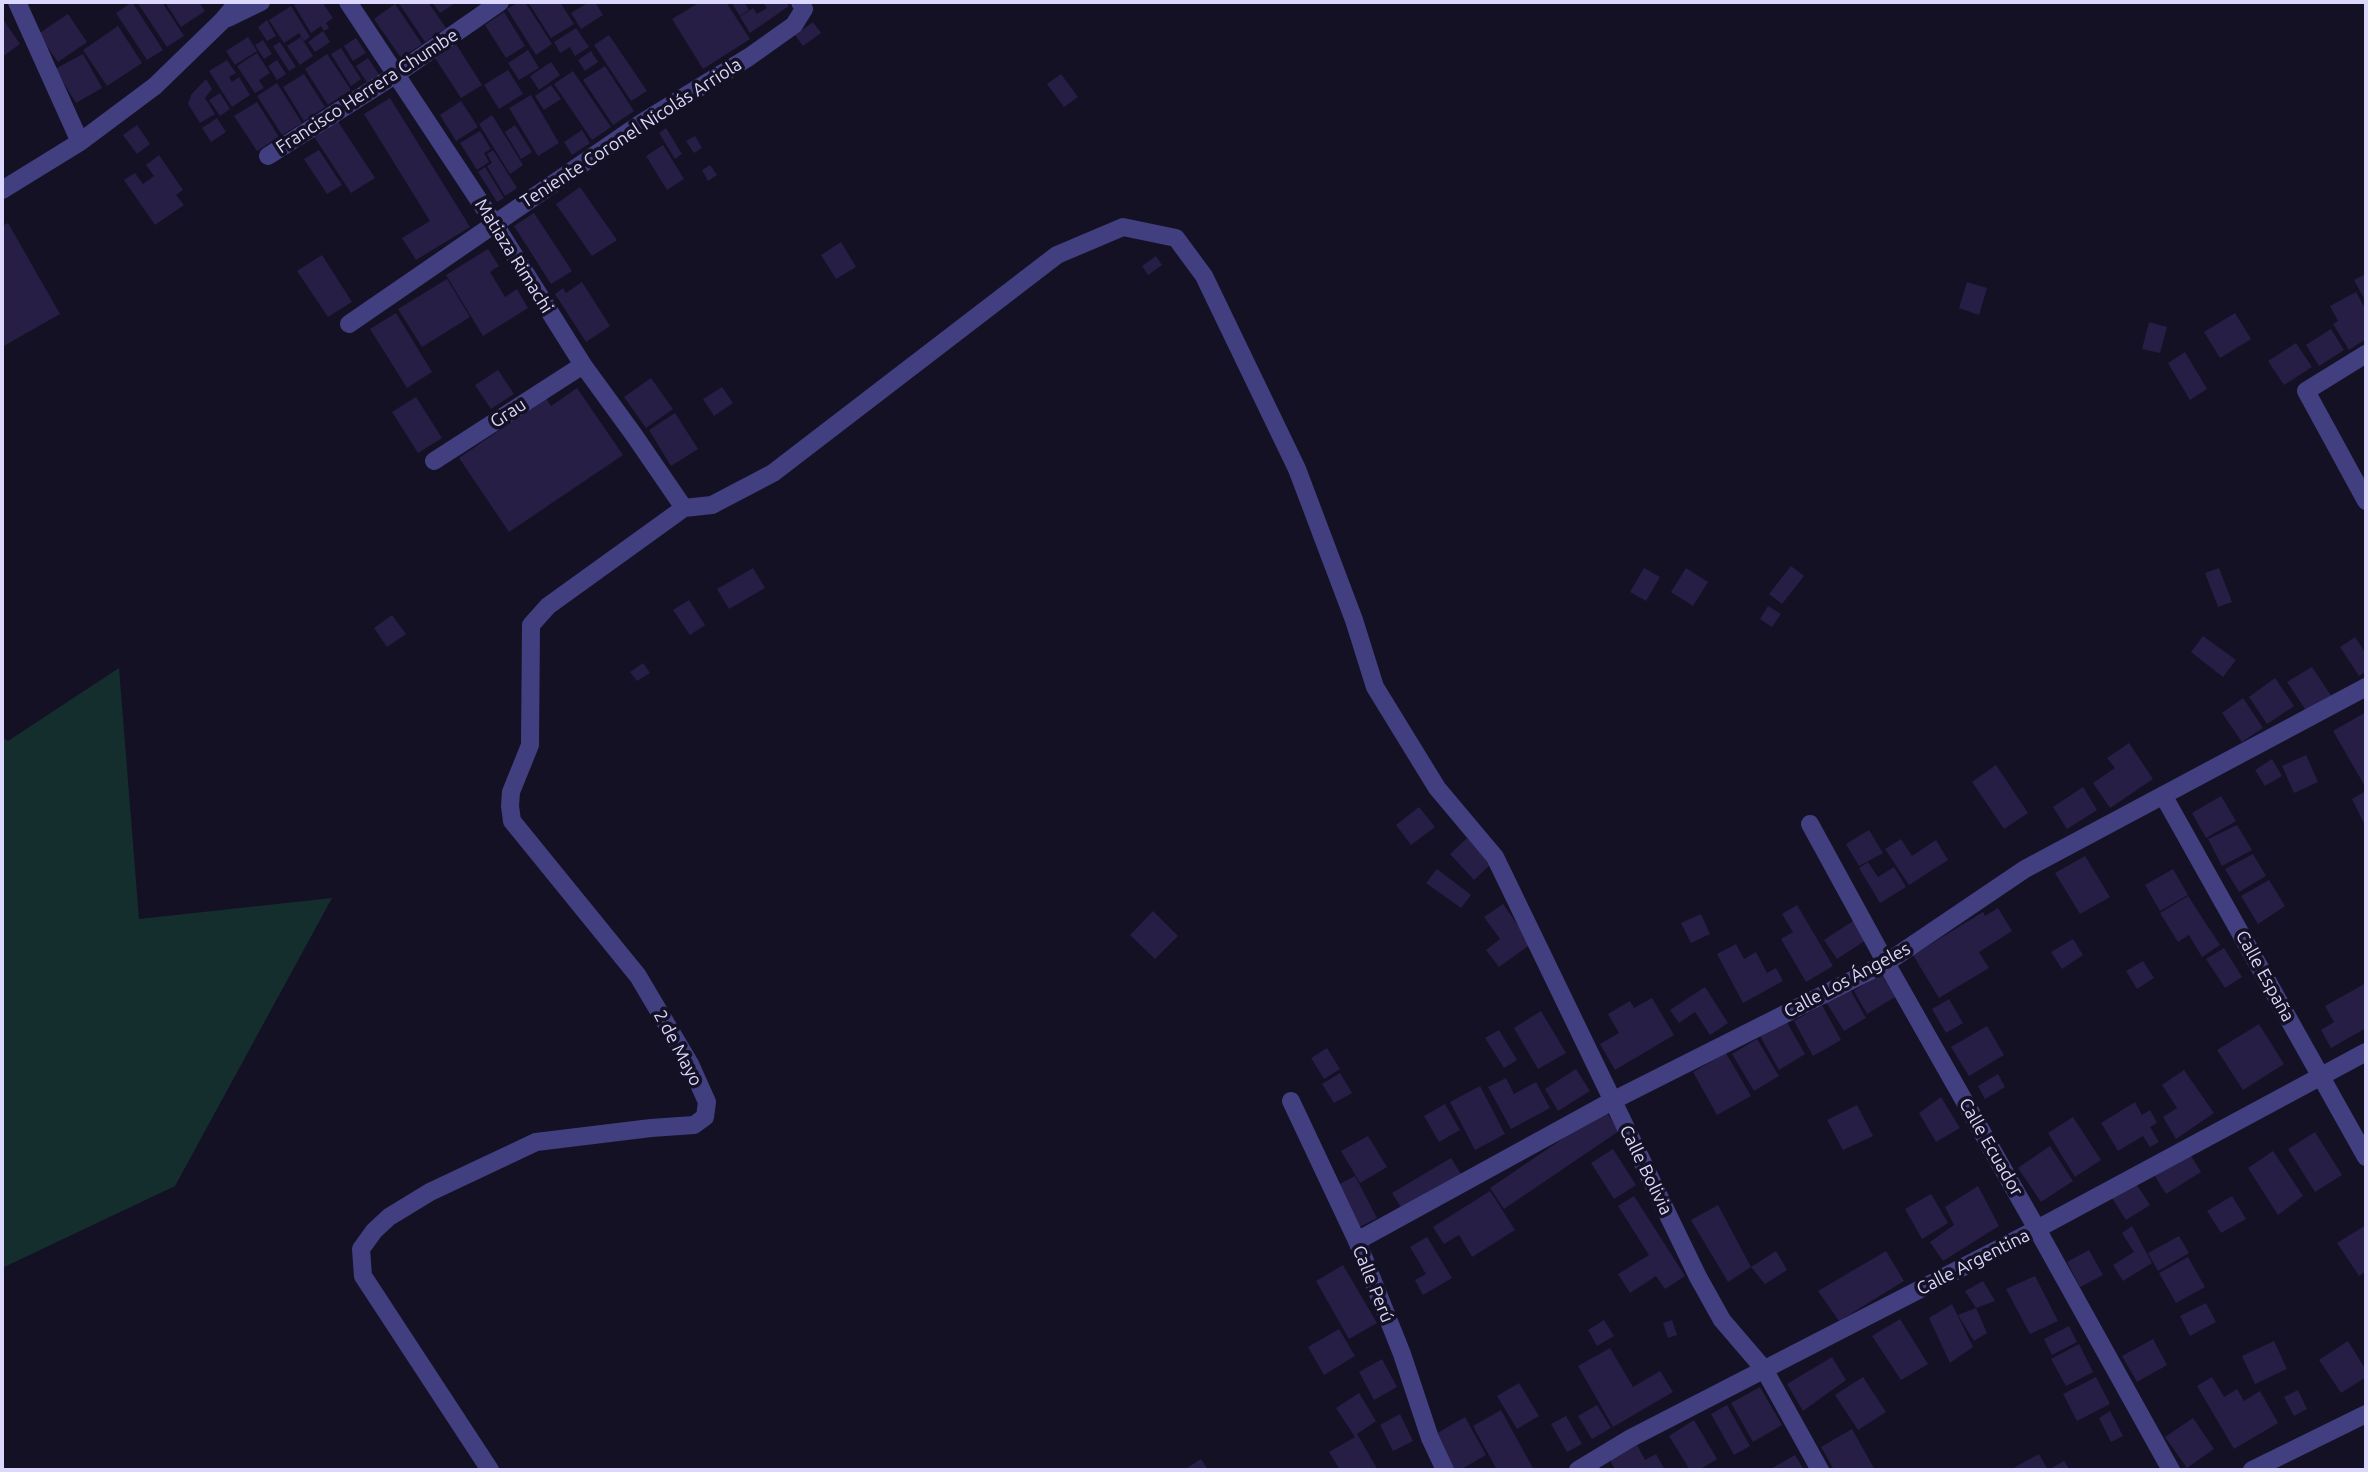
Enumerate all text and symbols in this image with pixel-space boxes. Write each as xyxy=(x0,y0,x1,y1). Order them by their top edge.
street label: Francisco Herrera Chumbe xyxy=(272,24,462,158)
street label: Teniente Coronel Nicolás Arriola xyxy=(516,53,746,213)
street label: Matiaza Rimachi xyxy=(470,195,558,317)
street label: Grau xyxy=(486,394,530,432)
street label: Calle España xyxy=(2231,927,2299,1025)
street label: Calle Los Ángeles xyxy=(1780,938,1914,1022)
street label: 2 de Mayo xyxy=(649,1006,707,1090)
street label: Calle Ecuador xyxy=(1954,1094,2028,1200)
street label: Calle Bolivia xyxy=(1615,1122,1677,1218)
street label: Calle Argentina xyxy=(1913,1224,2033,1300)
street label: Calle Perú xyxy=(1348,1242,1398,1326)

